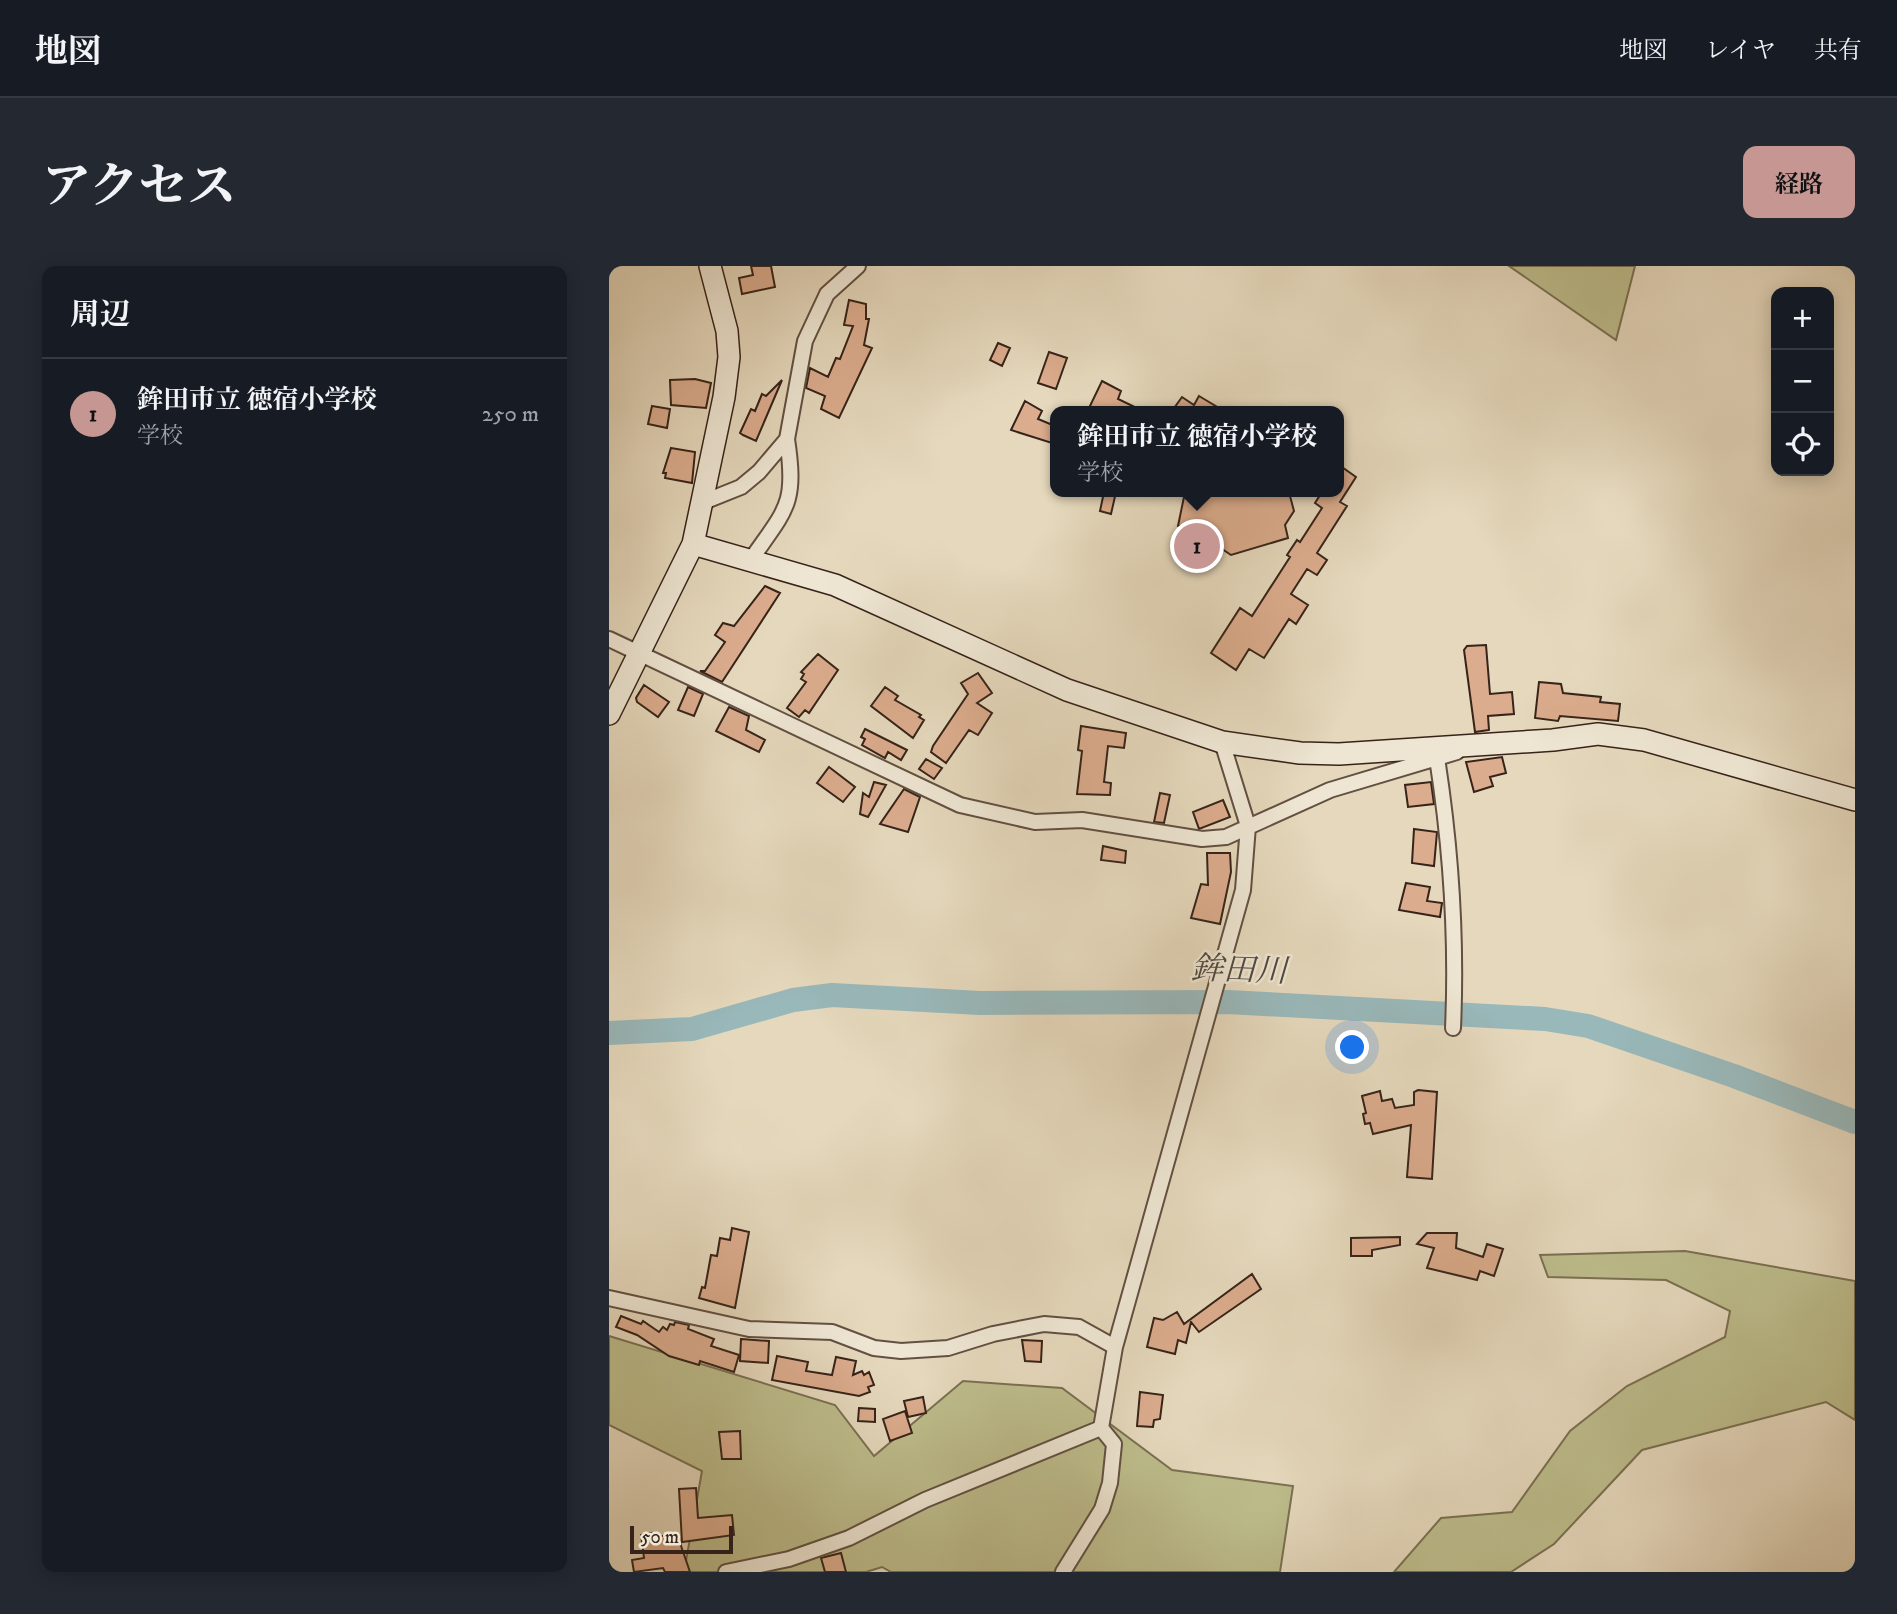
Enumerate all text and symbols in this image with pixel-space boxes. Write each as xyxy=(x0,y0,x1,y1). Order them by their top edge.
text: 地図 xyxy=(35,32,101,73)
text: 地図 xyxy=(1619,36,1667,66)
text: レイヤ xyxy=(1705,36,1776,66)
text: 共有 xyxy=(1814,36,1862,66)
button: 経路 xyxy=(1743,146,1855,218)
text: アクセス xyxy=(42,157,237,219)
map controls xyxy=(1771,287,1834,476)
button: + xyxy=(1771,287,1834,350)
text: 周辺 xyxy=(70,297,130,334)
button: − xyxy=(1771,350,1834,413)
text: 鉾田市立 徳宿小学校 xyxy=(137,384,377,417)
text: 1 xyxy=(89,400,97,429)
text: 250 m xyxy=(482,400,539,429)
popup xyxy=(1050,406,1344,497)
button: locate xyxy=(1771,413,1834,476)
text: 鉾田市立 徳宿小学校 xyxy=(1077,421,1317,454)
text: 学校 xyxy=(137,422,183,451)
text: 学校 xyxy=(1077,459,1123,488)
pin: 1 xyxy=(1174,520,1220,572)
water label: 鉾田川 xyxy=(1190,949,1291,993)
your location xyxy=(1335,1030,1369,1064)
scale bar xyxy=(630,1523,733,1555)
text: 50 m xyxy=(641,1526,679,1549)

